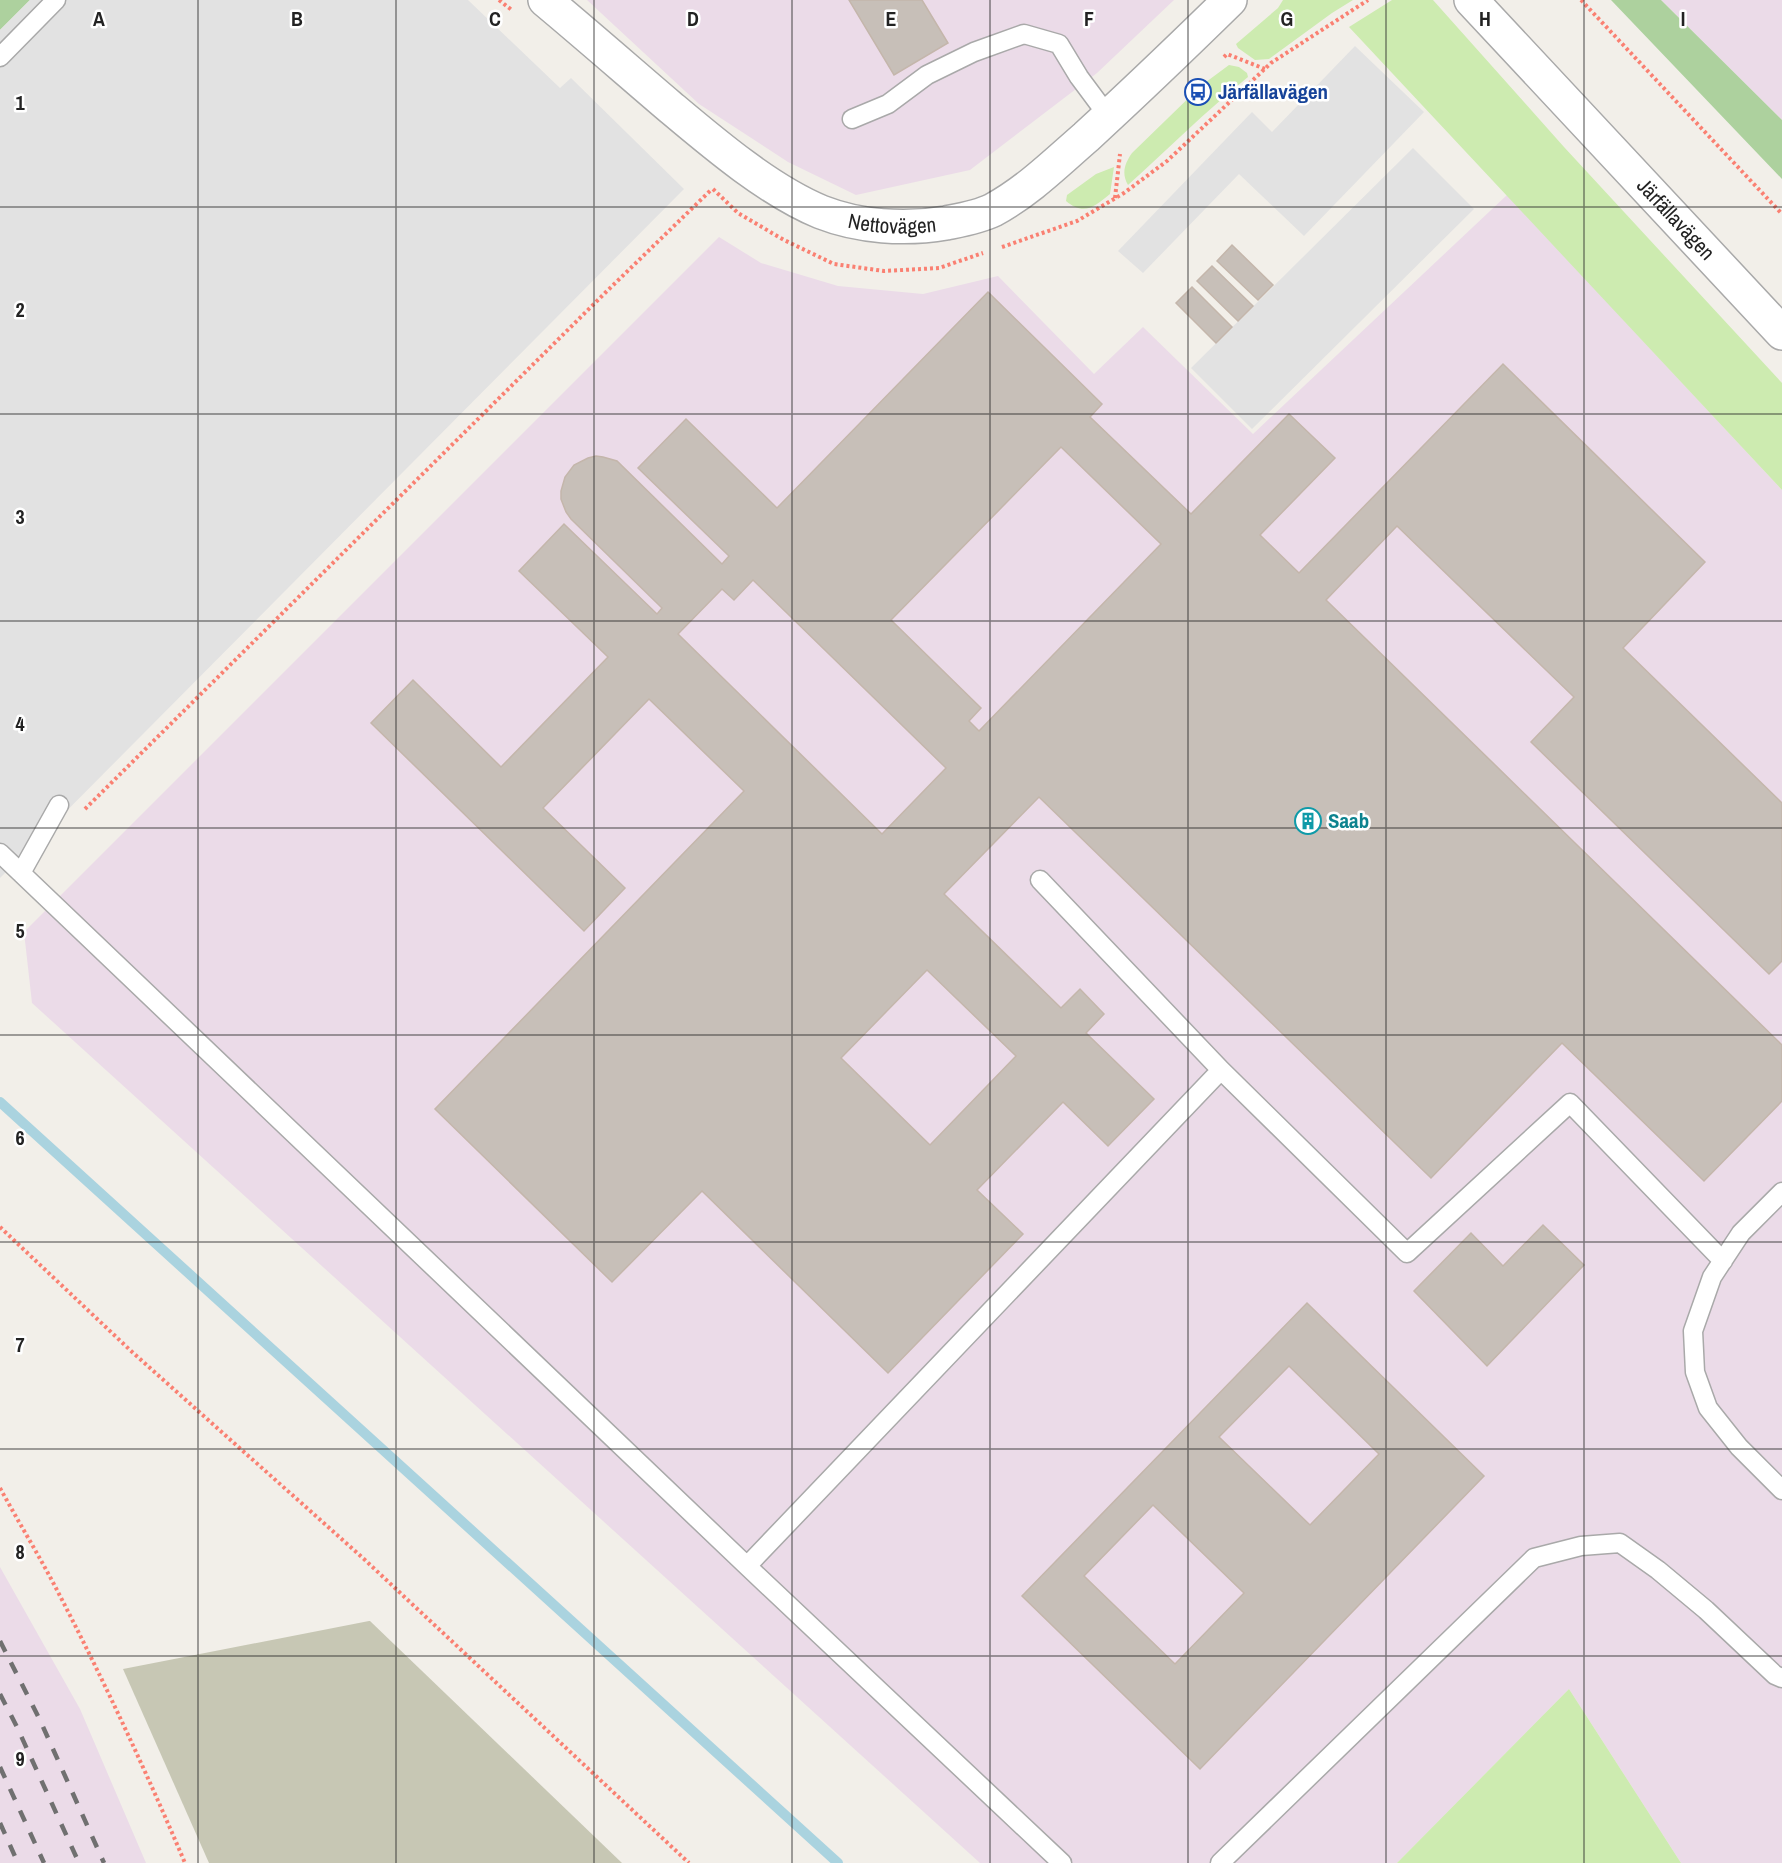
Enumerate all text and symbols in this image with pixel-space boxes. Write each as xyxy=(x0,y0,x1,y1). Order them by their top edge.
text: A xyxy=(93,5,105,32)
text: B xyxy=(291,5,303,32)
text: C xyxy=(489,5,501,32)
text: D xyxy=(687,5,699,32)
text: E xyxy=(886,5,897,32)
text: F xyxy=(1084,5,1094,32)
text: G xyxy=(1281,5,1293,32)
text: H xyxy=(1479,5,1491,32)
text: I xyxy=(1681,5,1685,32)
bus stop icon: Järfällavägen xyxy=(1183,77,1213,107)
place label: Järfällavägen xyxy=(1218,77,1328,106)
text: 1 xyxy=(15,89,25,116)
street label: Järfällavägen xyxy=(1631,172,1722,266)
street label: Nettovägen xyxy=(846,206,938,241)
text: 2 xyxy=(15,296,25,323)
text: 3 xyxy=(15,503,25,530)
text: 4 xyxy=(15,710,25,737)
building icon: Saab xyxy=(1293,806,1323,836)
place label: Saab xyxy=(1328,806,1369,835)
text: 5 xyxy=(15,917,25,944)
text: 6 xyxy=(15,1124,25,1151)
text: 7 xyxy=(15,1331,25,1358)
text: 8 xyxy=(15,1538,25,1565)
text: 9 xyxy=(15,1745,25,1772)

